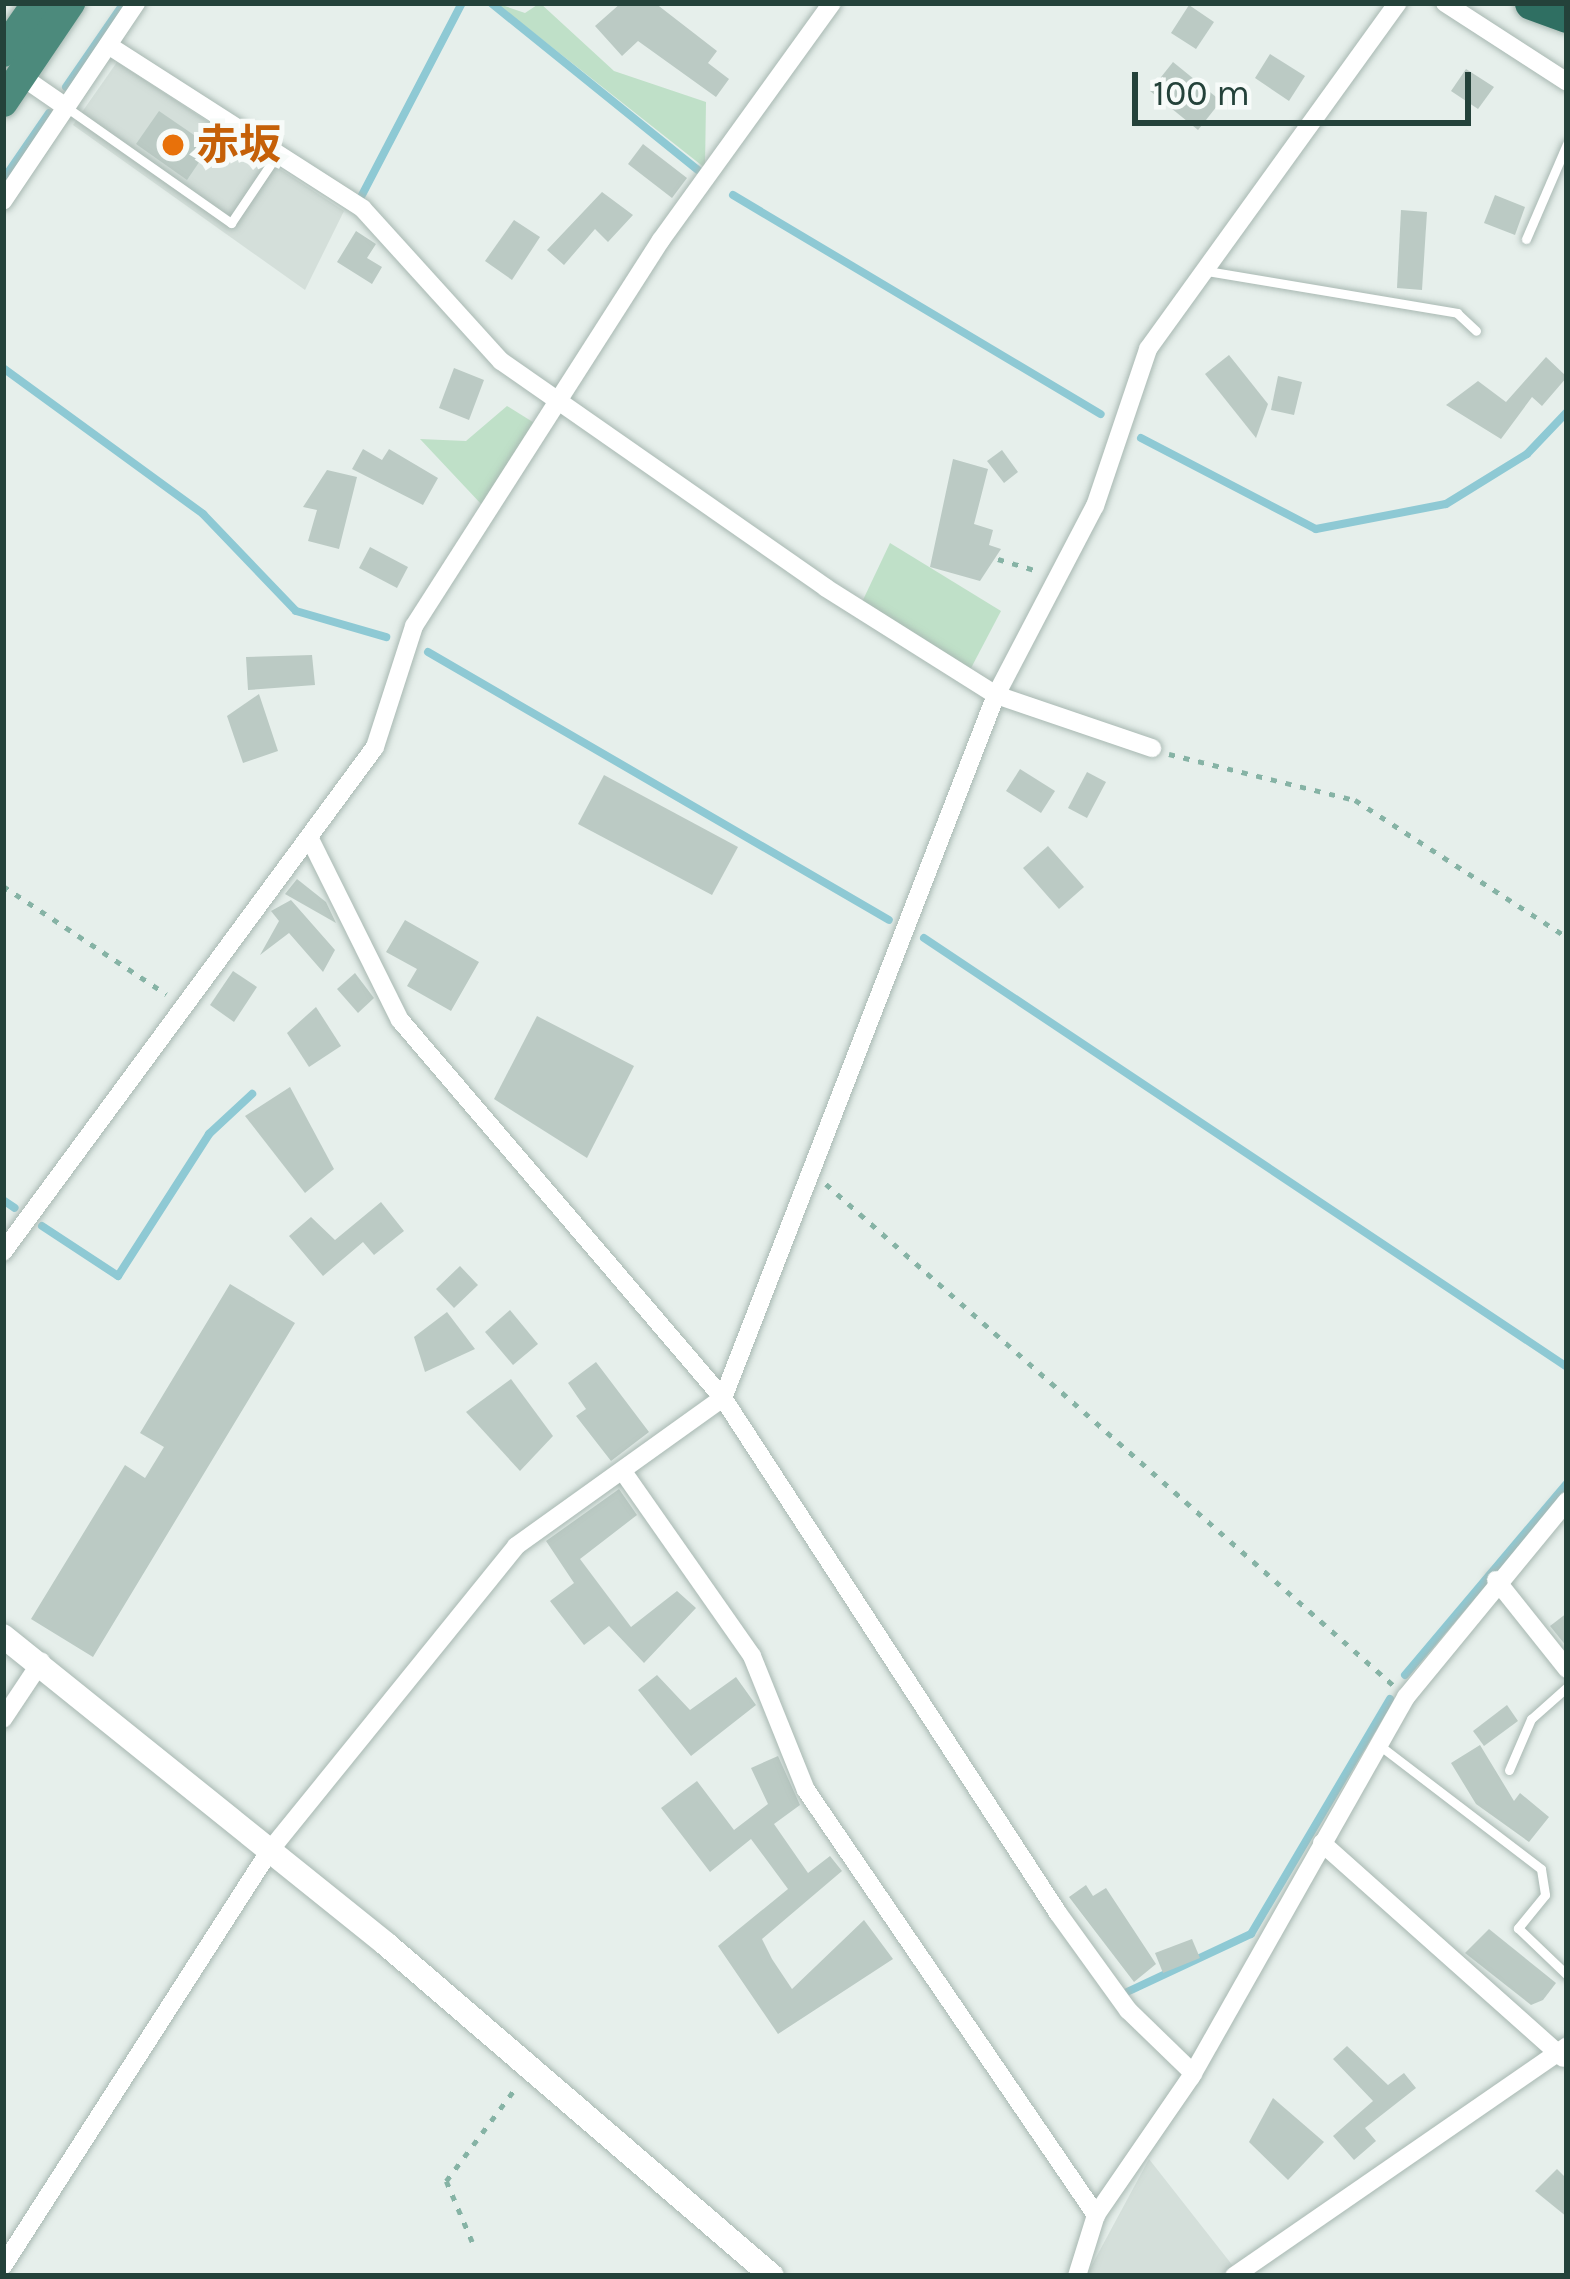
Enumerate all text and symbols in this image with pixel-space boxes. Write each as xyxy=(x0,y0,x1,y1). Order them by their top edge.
scale bar xyxy=(1138,48,1477,122)
text: 100 m xyxy=(1153,72,1250,114)
place label: 赤坂 xyxy=(197,120,281,170)
marker: 赤坂 xyxy=(160,132,186,158)

